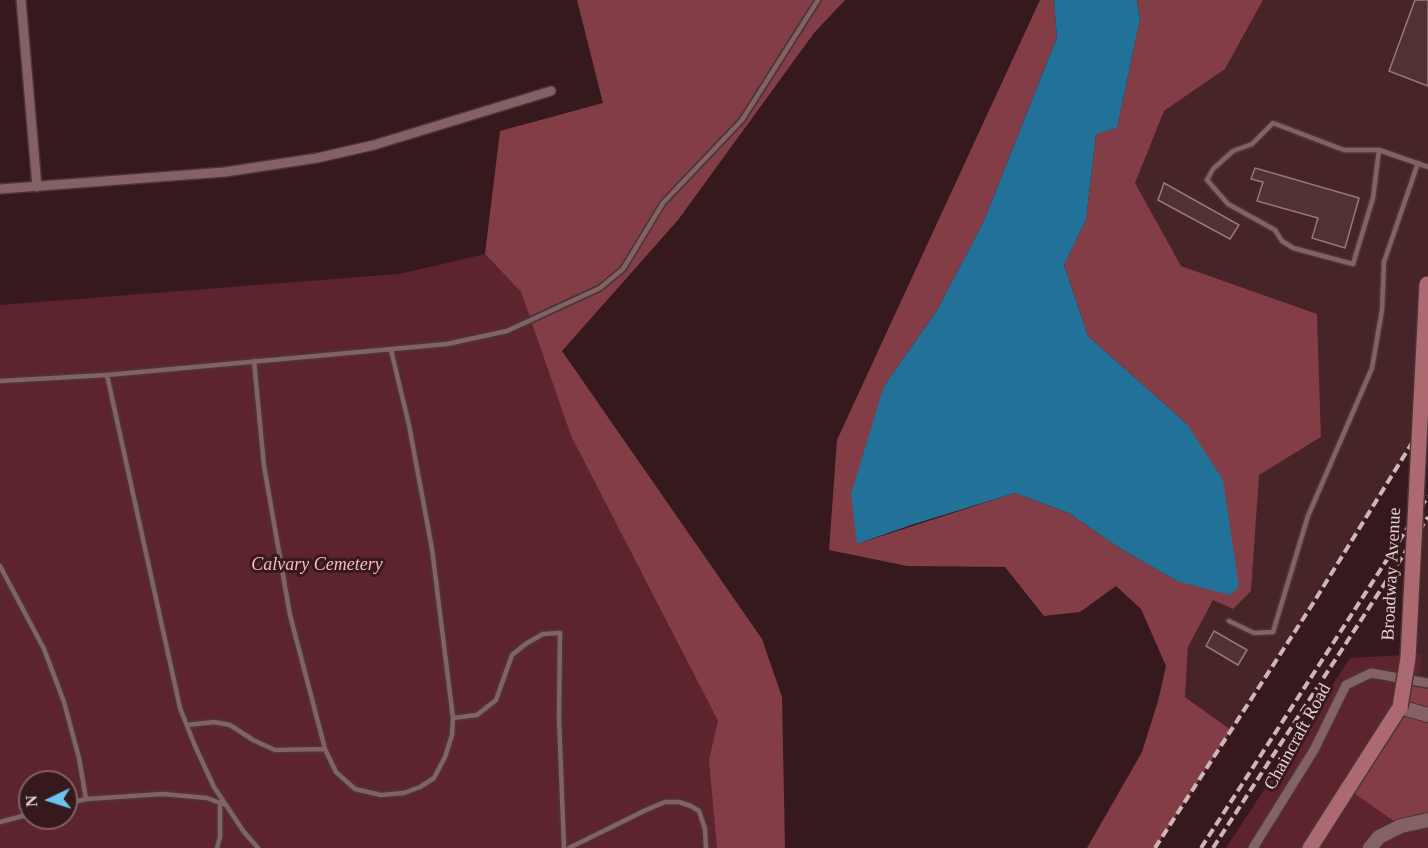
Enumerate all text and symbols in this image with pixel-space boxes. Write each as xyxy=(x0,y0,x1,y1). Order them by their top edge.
street label: Broadway Avenue xyxy=(1378,507,1406,641)
park label: Calvary Cemetery xyxy=(251,554,383,576)
street label: Chaincraft Road xyxy=(1260,680,1336,794)
north arrow xyxy=(18,770,78,830)
text: N xyxy=(23,795,40,808)

